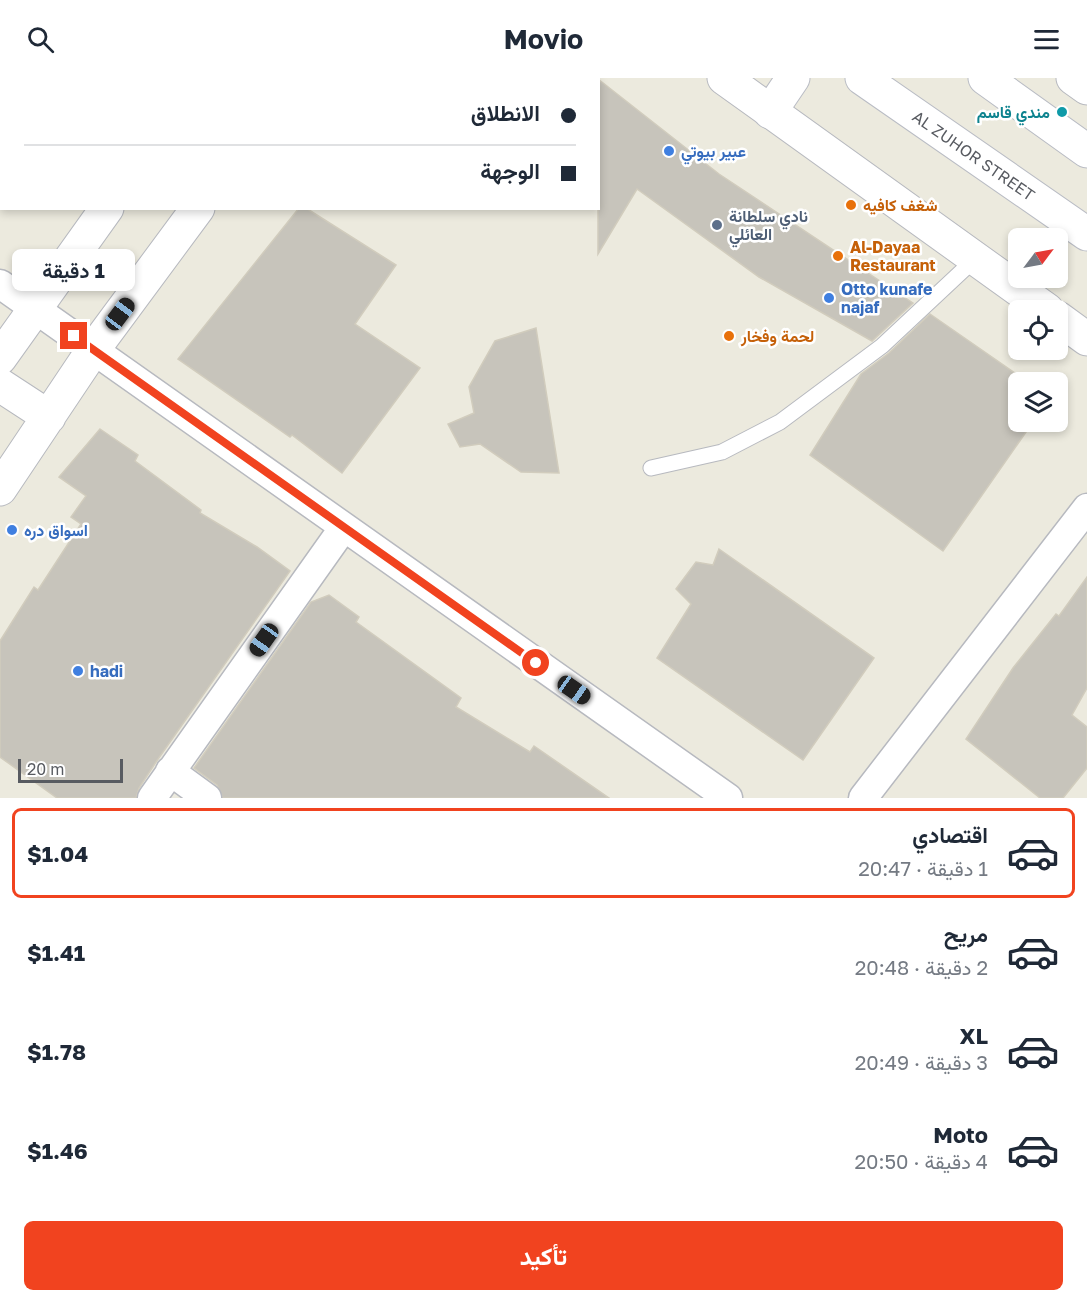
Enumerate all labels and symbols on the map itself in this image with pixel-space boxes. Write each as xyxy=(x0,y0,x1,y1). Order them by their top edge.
place label: مندي قاسم xyxy=(977,102,1050,126)
marker: مندي قاسم xyxy=(1055,105,1069,119)
street label: AL ZUHOR STREET xyxy=(909,106,1039,205)
place label: عبير بيوتي xyxy=(681,141,746,165)
marker: عبير بيوتي xyxy=(662,144,676,158)
place label: شغف كافيه xyxy=(863,195,938,215)
marker: شغف كافيه xyxy=(844,198,858,212)
place label: نادي سلطانة العائلي xyxy=(729,206,808,248)
marker: نادي سلطانة العائلي xyxy=(710,218,724,232)
north arrow xyxy=(1008,228,1068,288)
place label: Al-Dayaa Restaurant xyxy=(850,237,936,275)
callout: 1 دقيقة xyxy=(13,249,136,291)
marker: Al-Dayaa Restaurant xyxy=(831,249,845,263)
place label: Otto kunafe najaf xyxy=(841,279,933,317)
marker: Otto kunafe najaf xyxy=(822,291,836,305)
car xyxy=(102,294,138,334)
route end xyxy=(60,322,87,349)
place label: لحمة وفخار xyxy=(740,326,814,347)
marker: لحمة وفخار xyxy=(722,329,736,343)
place label: اسواق دره xyxy=(24,520,88,541)
marker: اسواق دره xyxy=(5,523,19,537)
car xyxy=(246,620,282,660)
route start xyxy=(522,649,549,676)
place label: hadi xyxy=(90,661,123,681)
marker: hadi xyxy=(71,664,85,678)
car xyxy=(554,672,594,708)
scale bar xyxy=(18,756,123,784)

